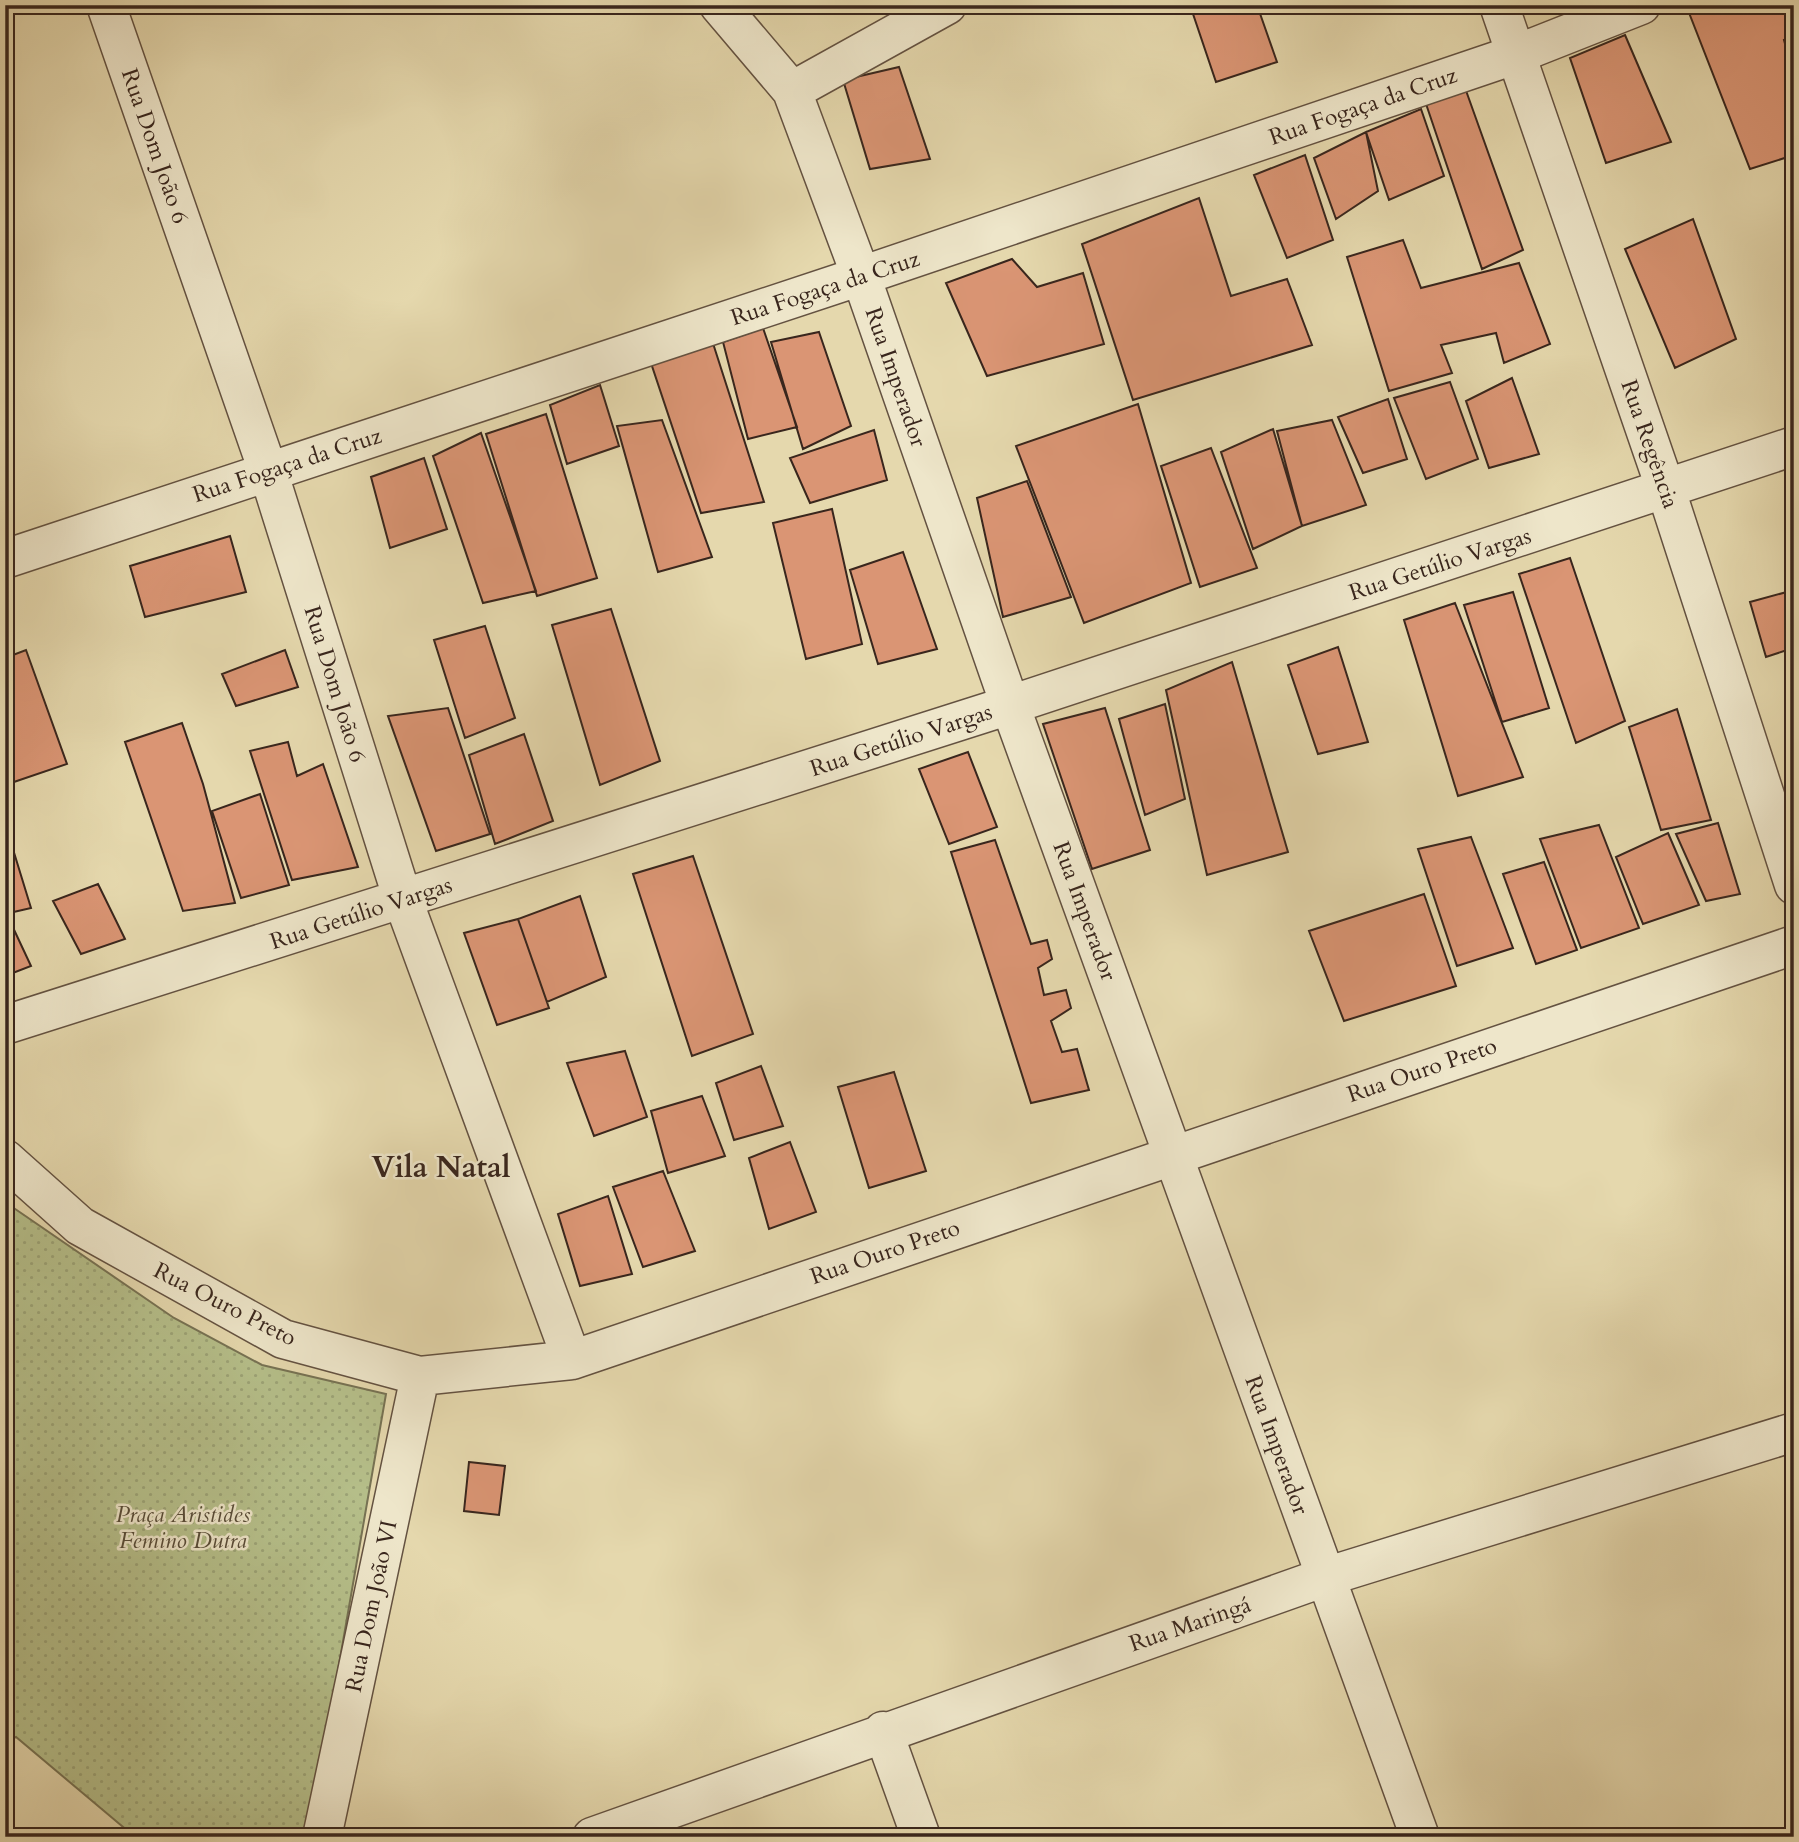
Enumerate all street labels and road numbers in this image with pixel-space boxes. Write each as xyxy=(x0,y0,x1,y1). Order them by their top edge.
street label: Rua Fogaça da Cruz xyxy=(1265,59,1461,153)
street label: Rua Dom João 6 xyxy=(114,64,196,228)
street label: Rua Fogaça da Cruz xyxy=(727,243,923,333)
street label: Rua Imperador xyxy=(858,303,935,452)
street label: Rua Regência xyxy=(1613,375,1687,513)
street label: Rua Fogaça da Cruz xyxy=(189,420,385,510)
street label: Rua Getúlio Vargas xyxy=(1345,520,1535,608)
street label: Rua Dom João 6 xyxy=(296,602,374,766)
street label: Rua Getúlio Vargas xyxy=(806,696,996,784)
street label: Rua Imperador xyxy=(1045,837,1125,985)
street label: Rua Getúlio Vargas xyxy=(266,869,456,957)
street label: Rua Ouro Preto xyxy=(1343,1030,1501,1110)
street label: Rua Ouro Preto xyxy=(806,1212,964,1292)
street label: Rua Ouro Preto xyxy=(148,1255,302,1353)
street label: Rua Imperador xyxy=(1237,1371,1317,1519)
street label: Rua Dom João VI xyxy=(338,1517,404,1695)
street label: Rua Maringá xyxy=(1125,1589,1255,1659)

